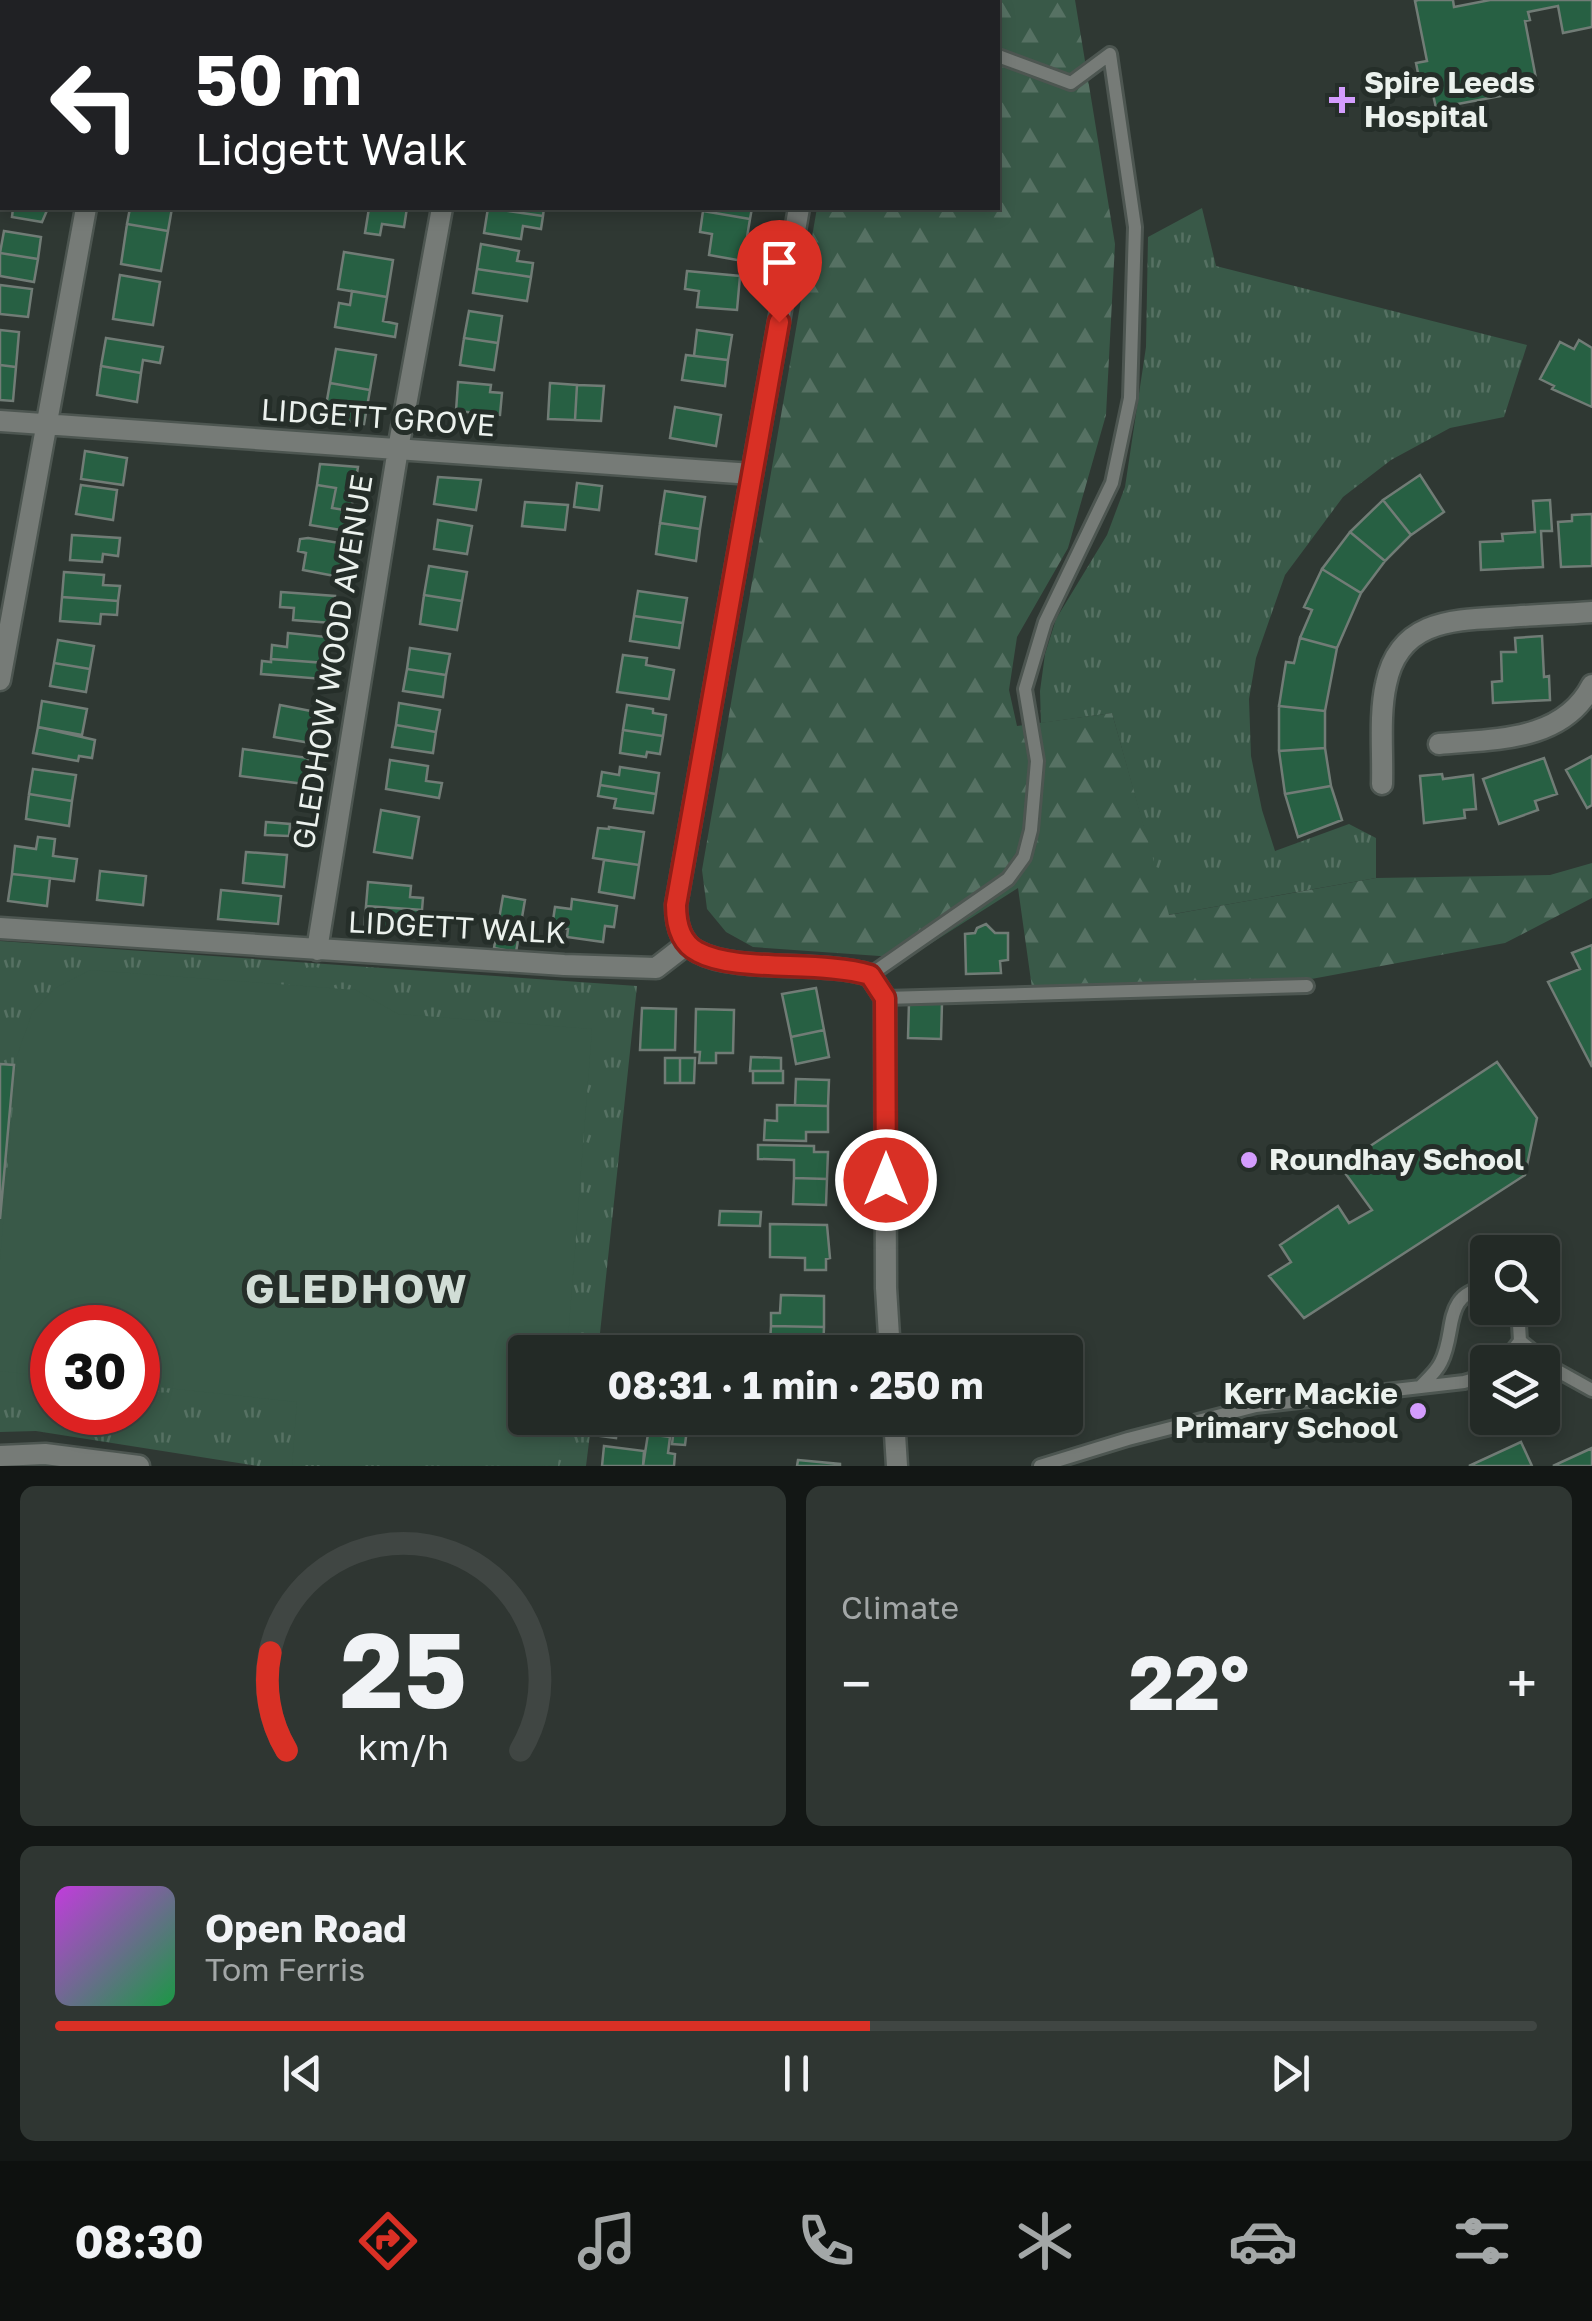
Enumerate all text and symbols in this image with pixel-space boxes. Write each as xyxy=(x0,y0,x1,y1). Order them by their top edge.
text: 50 m xyxy=(195,36,362,120)
icon: left xyxy=(30,40,160,170)
place label: Spire Leeds Hospital xyxy=(1364,64,1535,134)
marker: Spire Leeds Hospital xyxy=(1329,87,1355,113)
text: Lidgett Walk xyxy=(195,121,468,175)
pin xyxy=(737,220,822,323)
icon: arrive xyxy=(752,235,807,290)
street label: LIDGETT GROVE xyxy=(260,391,496,443)
street label: GLEDHOW WOOD AVENUE xyxy=(285,472,379,852)
street label: LIDGETT WALK xyxy=(347,903,567,951)
position arrow xyxy=(834,1128,938,1232)
place label: Roundhay School xyxy=(1269,1141,1524,1177)
marker: Roundhay School xyxy=(1238,1149,1260,1171)
map controls xyxy=(1470,1235,1560,1435)
button: search xyxy=(1470,1235,1560,1325)
district label: GLEDHOW xyxy=(245,1264,469,1312)
speed limit sign: 30 xyxy=(30,1305,160,1435)
button: layers xyxy=(1470,1345,1560,1435)
text: 08:31 · 1 min · 250 m xyxy=(608,1362,983,1407)
place label: Kerr Mackie Primary School xyxy=(1175,1375,1398,1445)
marker: Kerr Mackie Primary School xyxy=(1407,1400,1429,1422)
text: Climate xyxy=(841,1588,959,1626)
text: 25 xyxy=(340,1606,466,1731)
text: 22° xyxy=(1129,1636,1249,1727)
text: − xyxy=(841,1650,871,1716)
text: + xyxy=(1507,1650,1537,1716)
text: km/h xyxy=(358,1725,448,1768)
text: Open Road xyxy=(205,1905,407,1950)
text: Tom Ferris xyxy=(205,1950,365,1988)
icon: previous xyxy=(275,2046,330,2101)
icon: pause xyxy=(769,2046,824,2101)
icon: next xyxy=(1263,2046,1318,2101)
icon: directions xyxy=(353,2206,423,2276)
icon: music xyxy=(572,2206,642,2276)
icon: phone xyxy=(791,2206,861,2276)
icon: climate xyxy=(1010,2206,1080,2276)
icon: car xyxy=(1228,2206,1298,2276)
icon: filters xyxy=(1447,2206,1517,2276)
text: 08:30 xyxy=(74,2214,204,2268)

